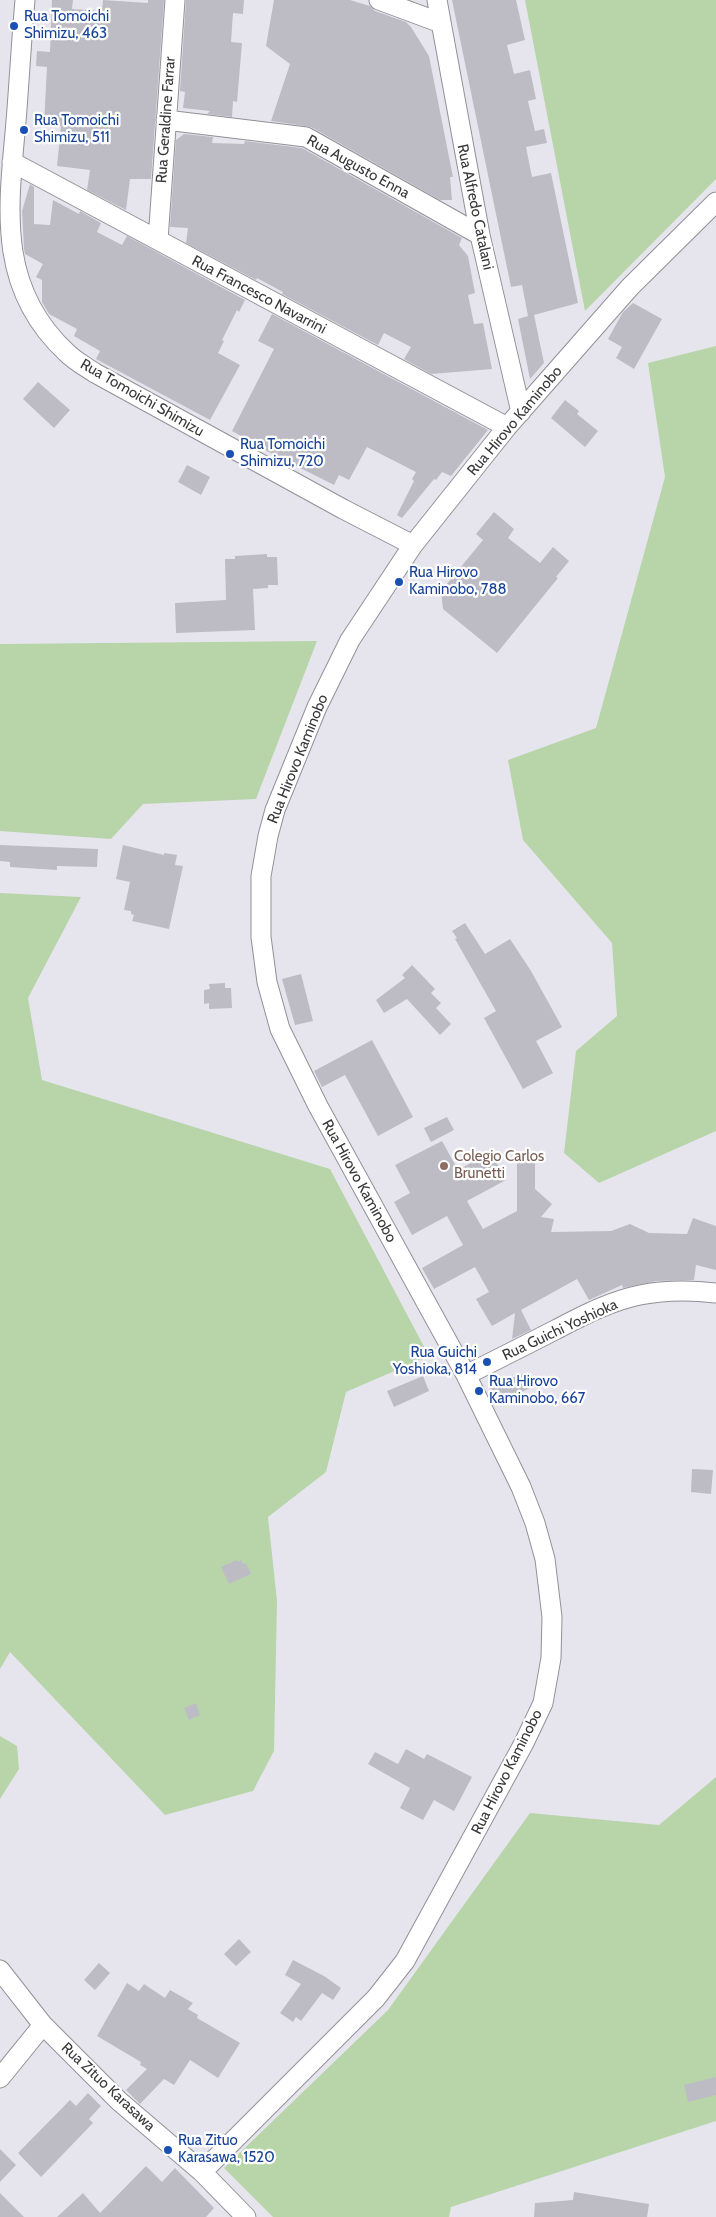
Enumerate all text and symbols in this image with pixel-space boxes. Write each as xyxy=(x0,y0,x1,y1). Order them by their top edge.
place label: Rua Tomoichi Shimizu, 463 xyxy=(24,8,109,43)
marker: Rua Tomoichi Shimizu, 463 xyxy=(8,20,20,32)
street label: Rua Geraldine Farrar xyxy=(153,56,179,184)
place label: Rua Tomoichi Shimizu, 511 xyxy=(34,112,119,147)
marker: Rua Tomoichi Shimizu, 511 xyxy=(18,124,30,136)
street label: Rua Augusto Enna xyxy=(304,131,412,203)
street label: Rua Alfredo Catalani xyxy=(453,143,497,271)
street label: Rua Francesco Navarrini xyxy=(189,252,329,338)
street label: Rua Tomoichi Shimizu xyxy=(77,355,207,441)
street label: Rua Hirovo Kaminobo xyxy=(464,362,566,480)
place label: Rua Tomoichi Shimizu, 720 xyxy=(240,436,325,471)
marker: Rua Tomoichi Shimizu, 720 xyxy=(224,448,236,460)
place label: Rua Hirovo Kaminobo, 788 xyxy=(409,564,507,599)
marker: Rua Hirovo Kaminobo, 788 xyxy=(393,576,405,588)
street label: Rua Hirovo Kaminobo xyxy=(264,692,332,826)
street label: Rua Hirovo Kaminobo xyxy=(318,1116,400,1246)
place label: Colegio Carlos Brunetti xyxy=(454,1148,544,1183)
marker: Colegio Carlos Brunetti xyxy=(438,1160,450,1172)
street label: Rua Guichi Yoshioka xyxy=(500,1295,620,1365)
place label: Rua Guichi Yoshioka, 814 xyxy=(393,1344,477,1379)
marker: Rua Guichi Yoshioka, 814 xyxy=(481,1356,493,1368)
place label: Rua Hirovo Kaminobo, 667 xyxy=(489,1373,585,1408)
marker: Rua Hirovo Kaminobo, 667 xyxy=(473,1385,485,1397)
street label: Rua Hirovo Kaminobo xyxy=(468,1707,546,1837)
street label: Rua Zituo Karasawa xyxy=(57,2039,159,2135)
place label: Rua Zituo Karasawa, 1520 xyxy=(178,2132,275,2167)
marker: Rua Zituo Karasawa, 1520 xyxy=(162,2144,174,2156)

